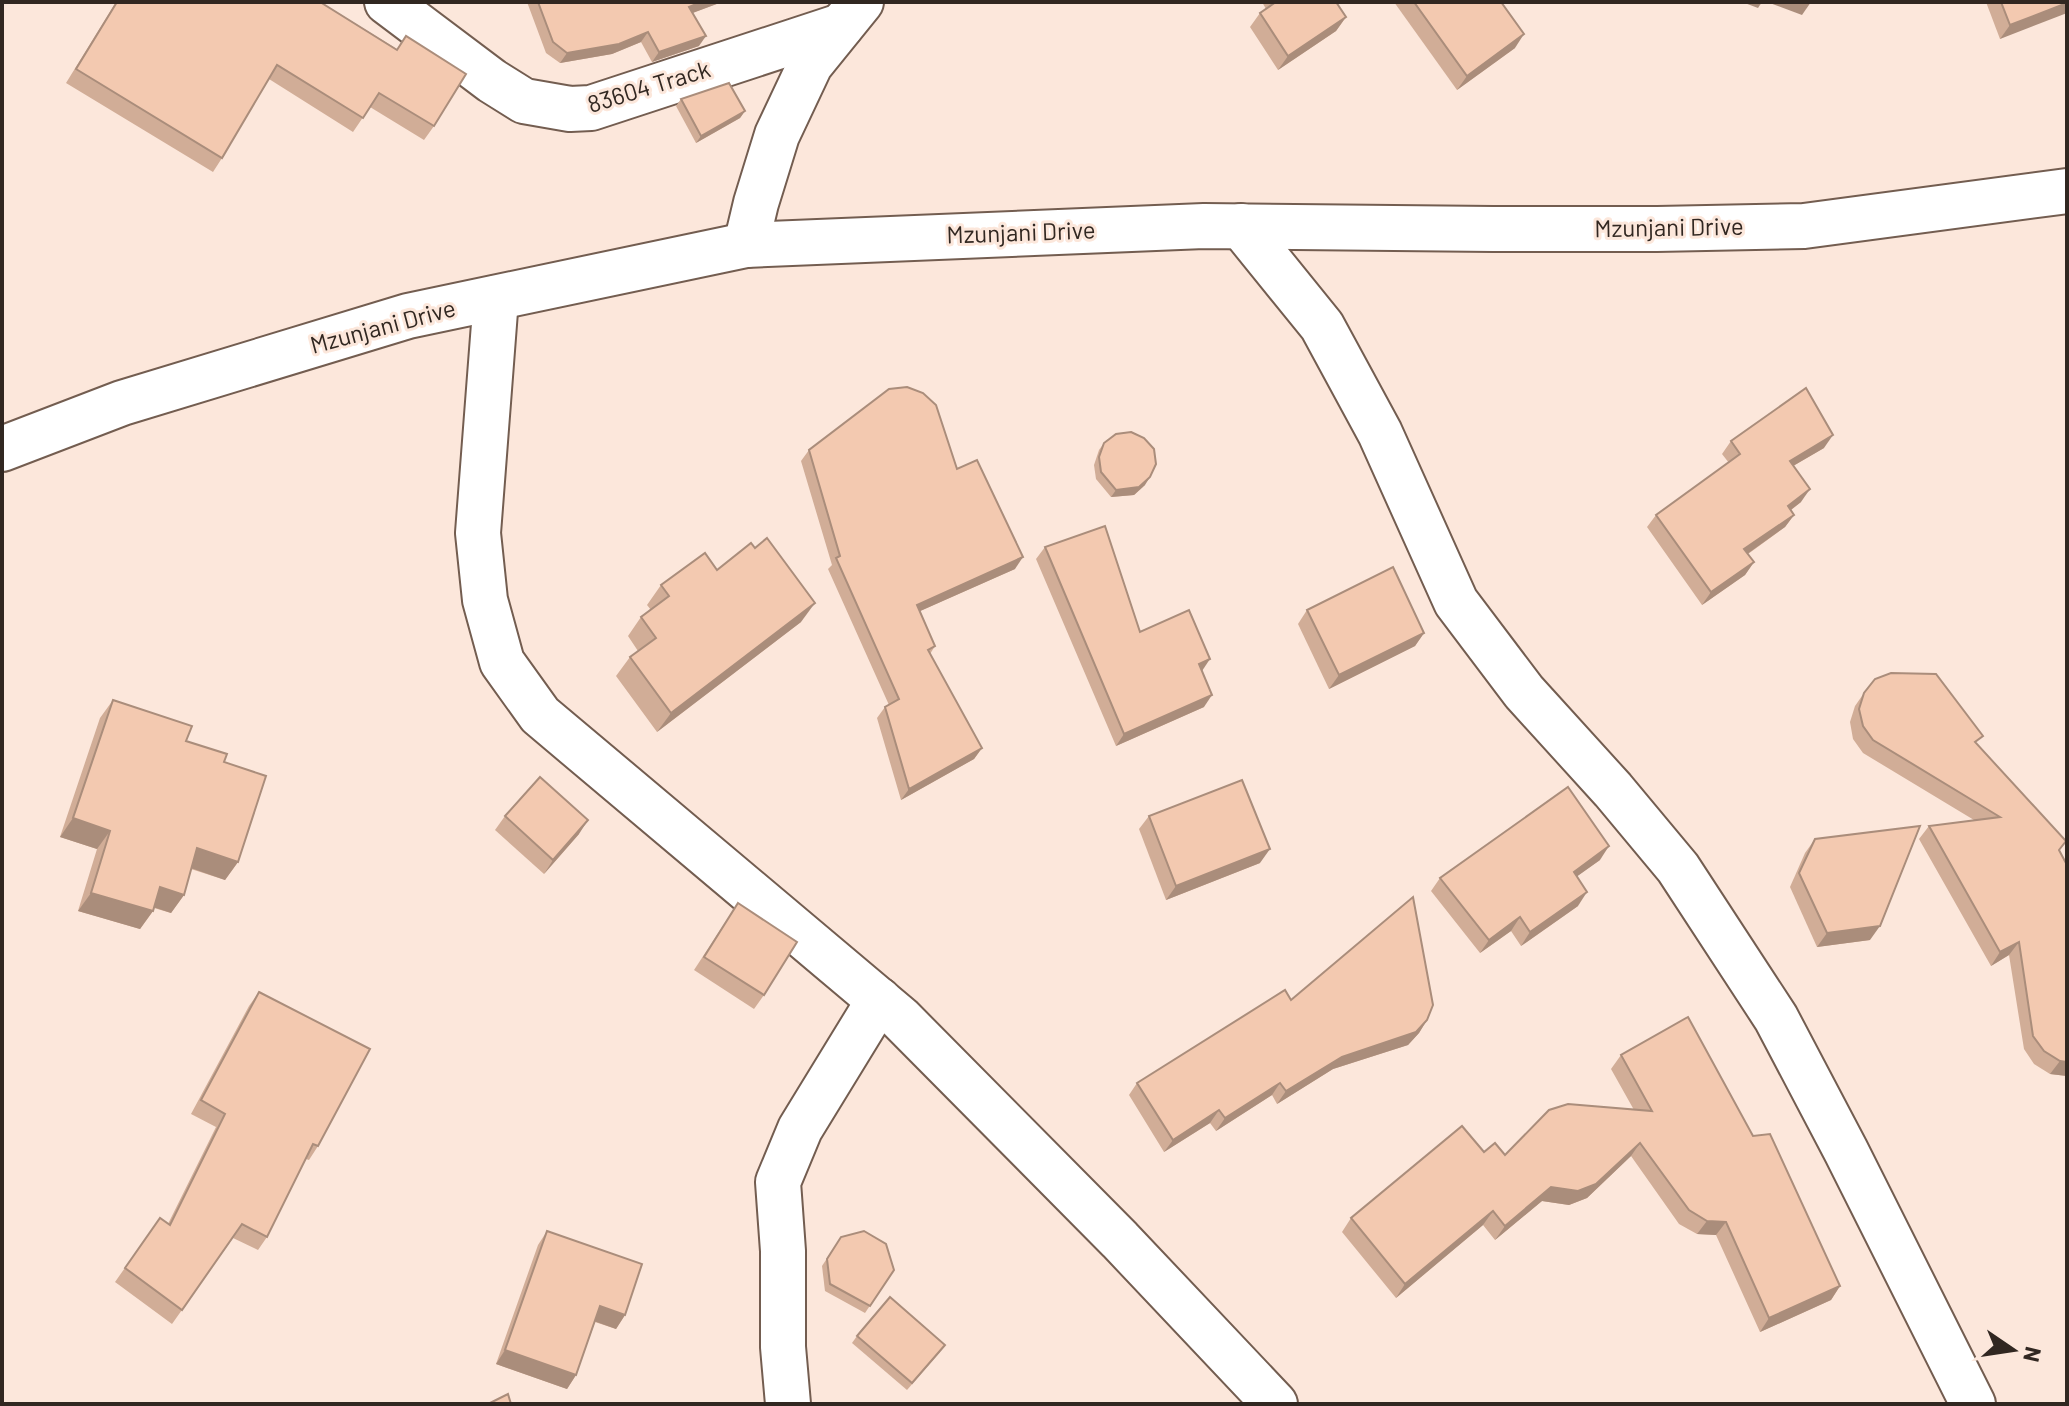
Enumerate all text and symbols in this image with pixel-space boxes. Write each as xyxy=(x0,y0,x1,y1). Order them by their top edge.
street label: 83604 Track xyxy=(584,53,713,118)
street label: Mzunjani Drive xyxy=(1594,211,1744,242)
street label: Mzunjani Drive xyxy=(946,214,1096,249)
street label: Mzunjani Drive xyxy=(307,292,458,359)
north arrow xyxy=(1973,1310,2053,1390)
text: N xyxy=(2019,1345,2048,1365)

